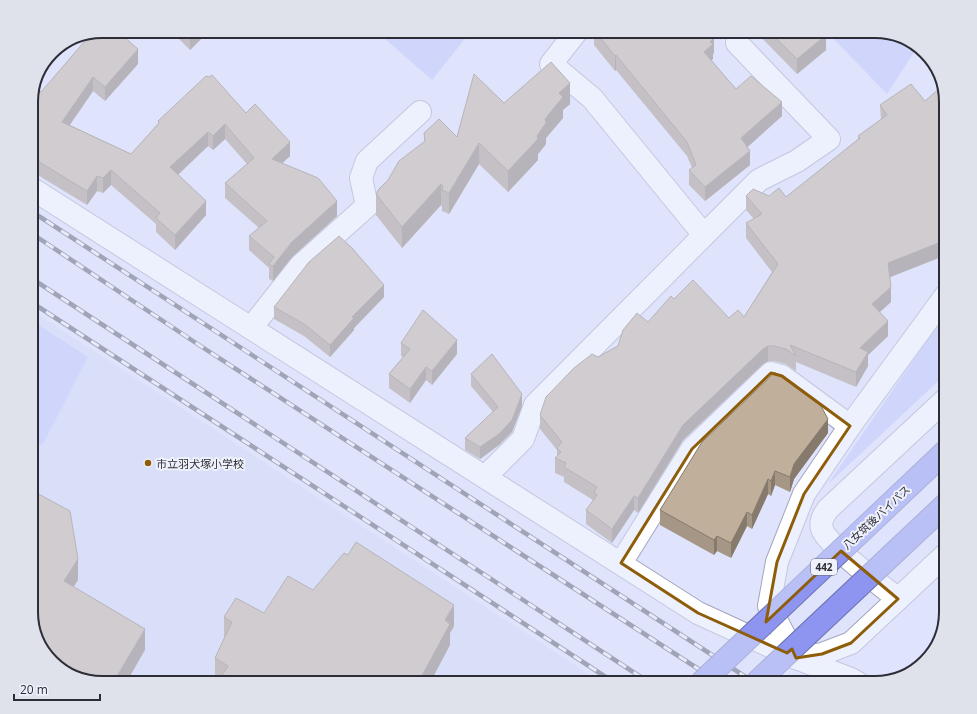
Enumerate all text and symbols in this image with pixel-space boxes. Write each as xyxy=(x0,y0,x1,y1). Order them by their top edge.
place label: 市立羽犬塚小学校 xyxy=(156,456,244,471)
marker: 市立羽犬塚小学校 xyxy=(143,458,153,468)
street label: 八女筑後バイパス xyxy=(839,482,913,552)
road number: 442 xyxy=(811,559,837,575)
scale bar xyxy=(14,676,100,702)
text: 20 m xyxy=(20,681,48,698)

